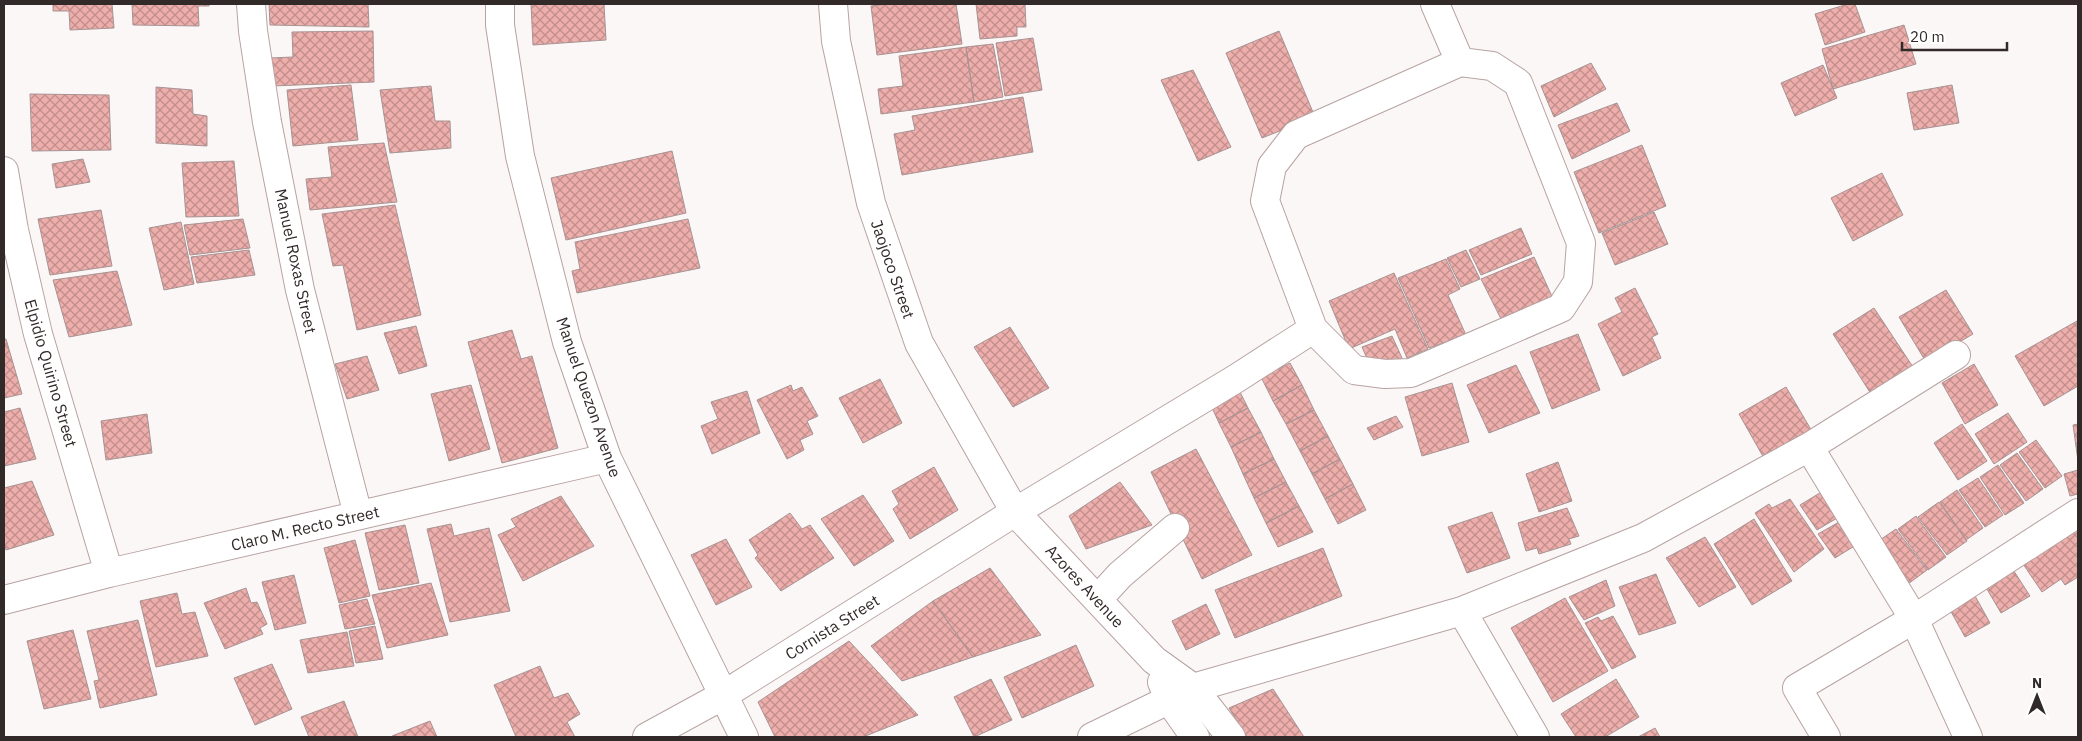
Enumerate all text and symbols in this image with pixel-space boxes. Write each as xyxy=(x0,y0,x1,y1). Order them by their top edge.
scale bar xyxy=(1902,20,2007,52)
text: 20 m xyxy=(1910,27,1945,46)
street label: Manuel Roxas Street xyxy=(271,187,321,335)
street label: Jaojoco Street xyxy=(867,217,919,321)
street label: Elpidio Quirino Street xyxy=(20,297,82,449)
street label: Manuel Quezon Avenue xyxy=(552,314,626,480)
street label: Claro M. Recto Street xyxy=(229,501,381,555)
street label: Azores Avenue xyxy=(1041,540,1129,632)
street label: Cornista Street xyxy=(781,590,883,664)
north arrow xyxy=(2012,671,2062,721)
text: N xyxy=(2032,674,2042,692)

